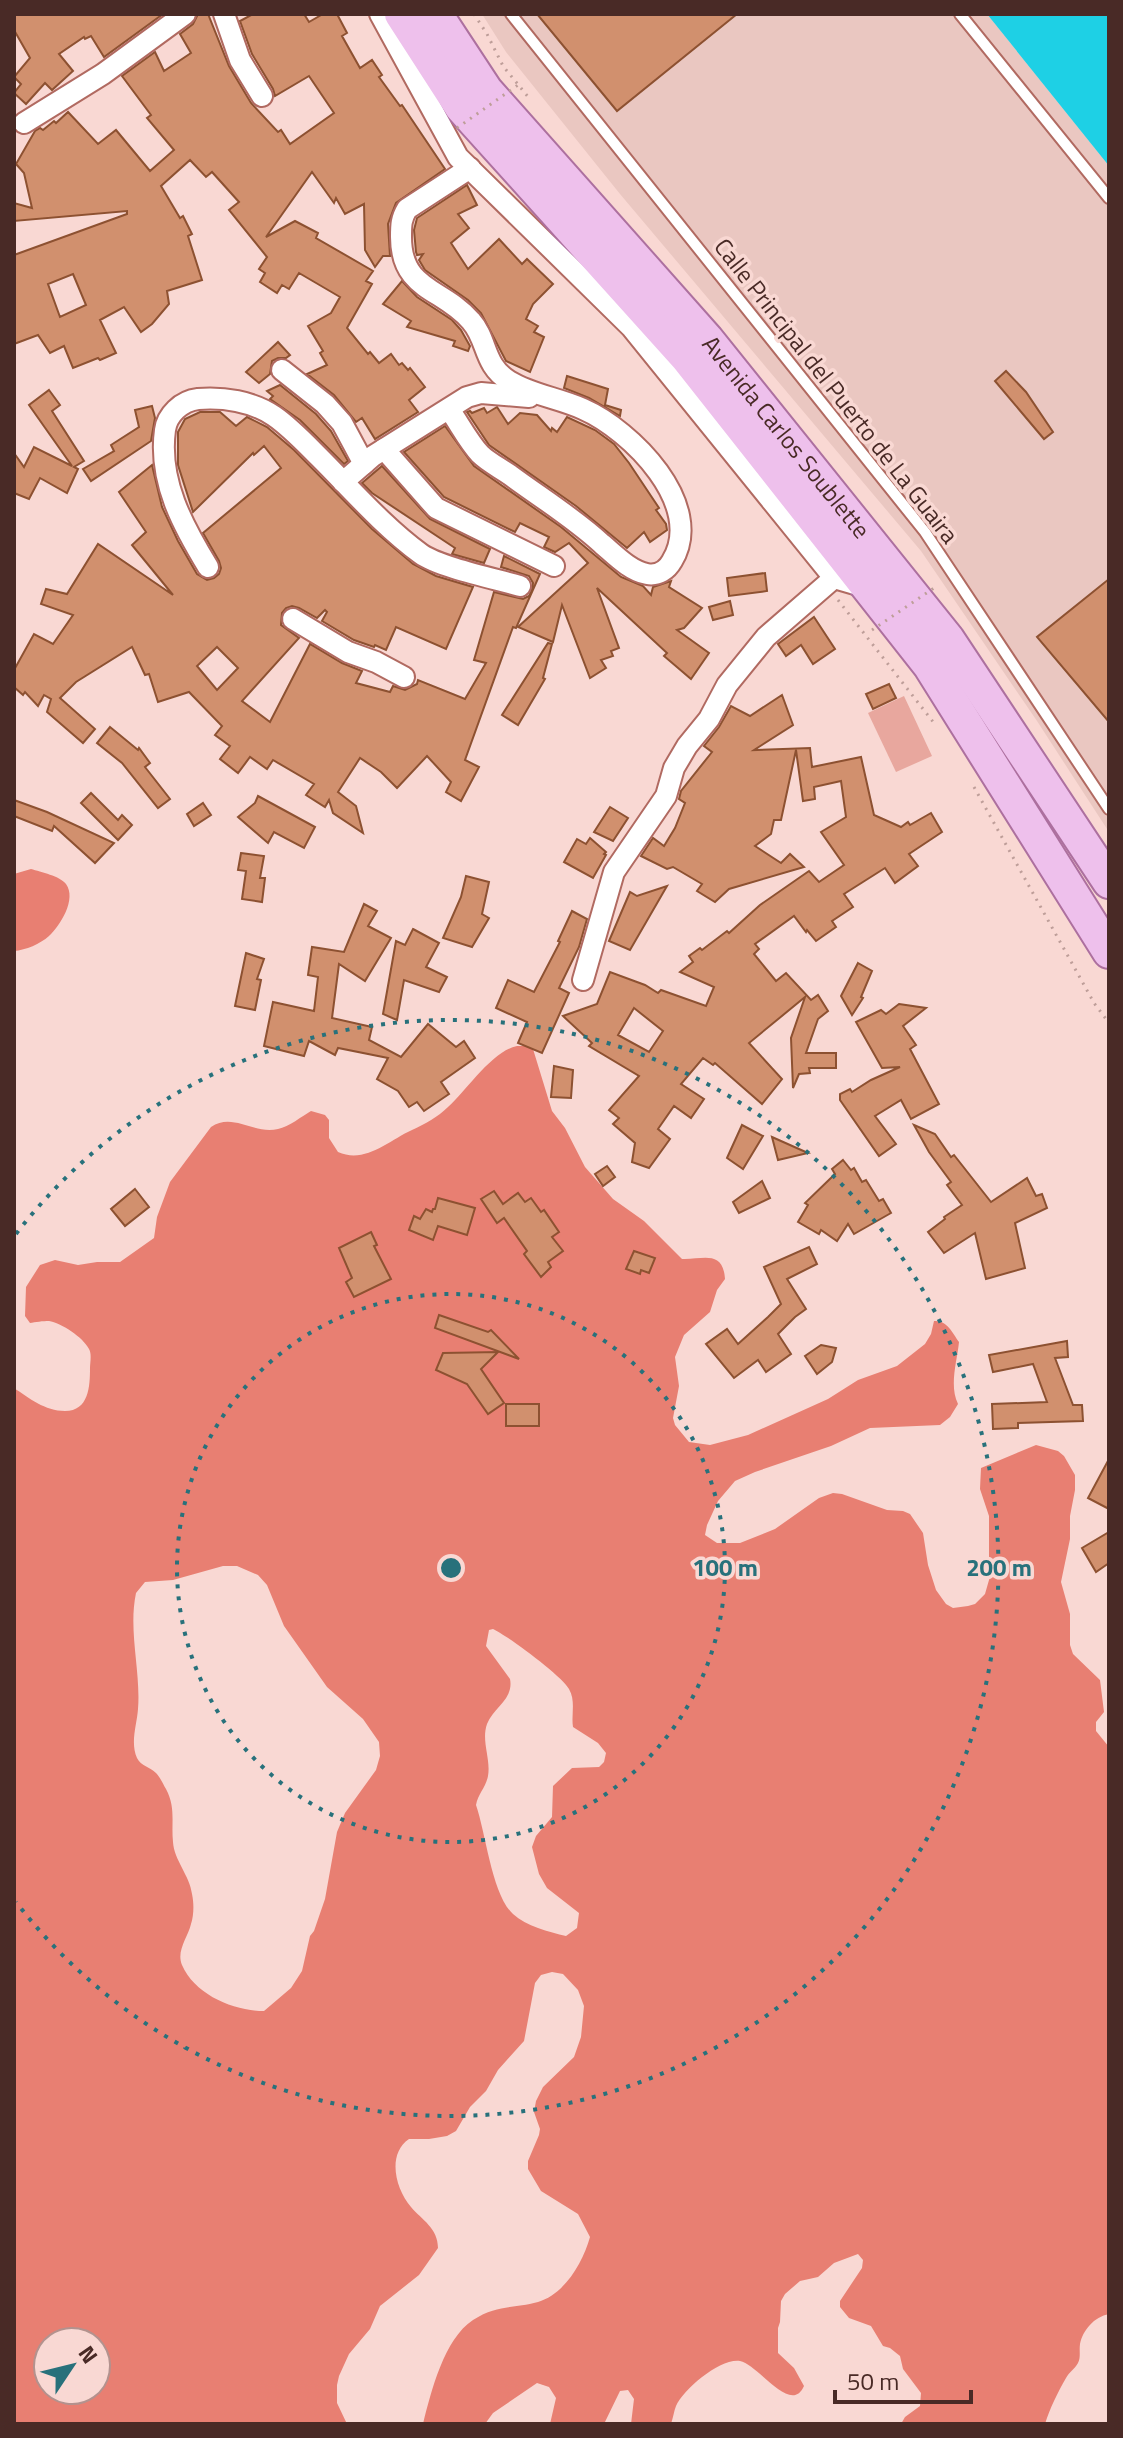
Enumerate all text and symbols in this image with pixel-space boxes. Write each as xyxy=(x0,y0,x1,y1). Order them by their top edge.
street label: Calle Principal del Puerto de La Guaira xyxy=(706,230,968,551)
street label: Avenida Carlos Soublette xyxy=(694,327,879,546)
text: 100 m xyxy=(692,1549,758,1585)
text: 200 m xyxy=(966,1549,1032,1585)
centre of rings xyxy=(437,1554,465,1582)
north arrow xyxy=(32,2326,112,2406)
text: N xyxy=(70,2339,107,2371)
scale bar xyxy=(835,2354,971,2404)
text: 50 m xyxy=(847,2363,899,2399)

